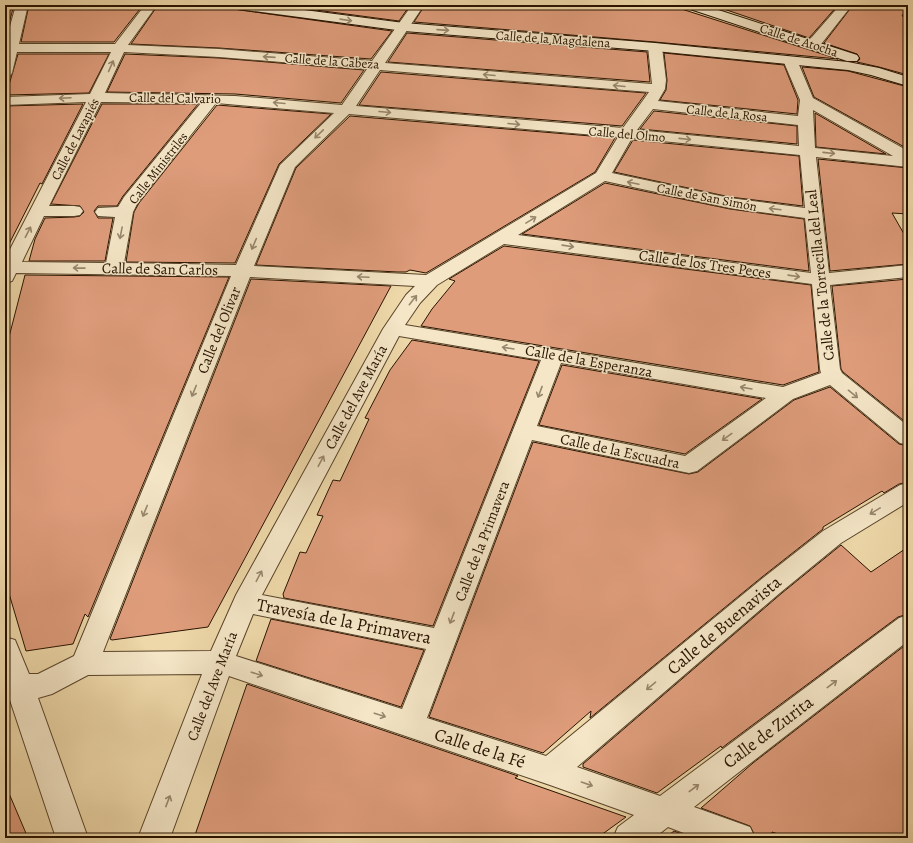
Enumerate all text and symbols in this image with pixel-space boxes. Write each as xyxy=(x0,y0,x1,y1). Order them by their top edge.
one-way arrow xyxy=(339,16,352,23)
street label: Calle de Atocha xyxy=(758,19,840,61)
one-way arrow xyxy=(436,27,449,34)
street label: Calle de la Magdalena xyxy=(495,27,611,51)
street label: Calle de la Cabeza xyxy=(284,49,380,73)
one-way arrow xyxy=(263,53,276,60)
one-way arrow xyxy=(107,60,115,72)
one-way arrow xyxy=(483,71,496,78)
one-way arrow xyxy=(613,82,626,89)
street label: Calle del Calvario xyxy=(129,89,221,107)
one-way arrow xyxy=(59,94,72,102)
street label: Calle de Lavapiés xyxy=(47,95,103,183)
one-way arrow xyxy=(273,100,286,107)
street label: Calle de la Rosa xyxy=(686,100,768,126)
one-way arrow xyxy=(378,109,391,116)
one-way arrow xyxy=(507,120,520,127)
street label: Calle del Olmo xyxy=(588,122,666,146)
street label: Calle Ministriles xyxy=(125,129,191,207)
one-way arrow xyxy=(314,130,324,139)
one-way arrow xyxy=(678,135,691,143)
one-way arrow xyxy=(822,150,835,157)
one-way arrow xyxy=(627,178,640,186)
street label: Calle de San Simón xyxy=(656,179,758,215)
street label: Calle de la Torrecilla del Leal xyxy=(801,188,839,361)
one-way arrow xyxy=(769,205,782,213)
one-way arrow xyxy=(525,216,536,224)
one-way arrow xyxy=(116,226,124,239)
one-way arrow xyxy=(25,227,33,239)
one-way arrow xyxy=(250,238,257,250)
one-way arrow xyxy=(561,242,574,250)
street label: Calle de los Tres Peces xyxy=(637,245,773,283)
street label: Calle de San Carlos xyxy=(102,258,218,280)
one-way arrow xyxy=(73,264,86,272)
one-way arrow xyxy=(787,272,800,280)
one-way arrow xyxy=(357,274,370,281)
street label: Calle del Olivar xyxy=(192,283,246,377)
one-way arrow xyxy=(408,294,417,305)
street label: Calle de la Esperanza xyxy=(524,340,654,382)
street label: Calle del Ave María xyxy=(320,341,392,453)
one-way arrow xyxy=(502,344,515,352)
one-way arrow xyxy=(190,384,198,396)
one-way arrow xyxy=(740,384,753,392)
one-way arrow xyxy=(535,386,543,398)
one-way arrow xyxy=(848,390,859,398)
street label: Calle de la Escuadra xyxy=(558,429,682,473)
one-way arrow xyxy=(722,433,733,441)
one-way arrow xyxy=(318,456,325,468)
street label: Calle de la Primavera xyxy=(450,478,514,604)
one-way arrow xyxy=(141,505,149,517)
one-way arrow xyxy=(869,508,881,516)
one-way arrow xyxy=(256,570,264,582)
street label: Calle de Buenavista xyxy=(662,570,787,680)
street label: Travesía de la Primavera xyxy=(255,592,434,650)
one-way arrow xyxy=(448,611,456,623)
street label: Calle del Ave María xyxy=(182,628,242,744)
one-way arrow xyxy=(250,671,262,679)
one-way arrow xyxy=(826,680,837,688)
one-way arrow xyxy=(646,682,657,691)
street label: Calle de Zurita xyxy=(718,690,819,774)
one-way arrow xyxy=(374,712,387,719)
street label: Calle de la Fé xyxy=(432,722,528,774)
one-way arrow xyxy=(580,781,592,789)
one-way arrow xyxy=(689,783,700,792)
one-way arrow xyxy=(164,796,172,808)

